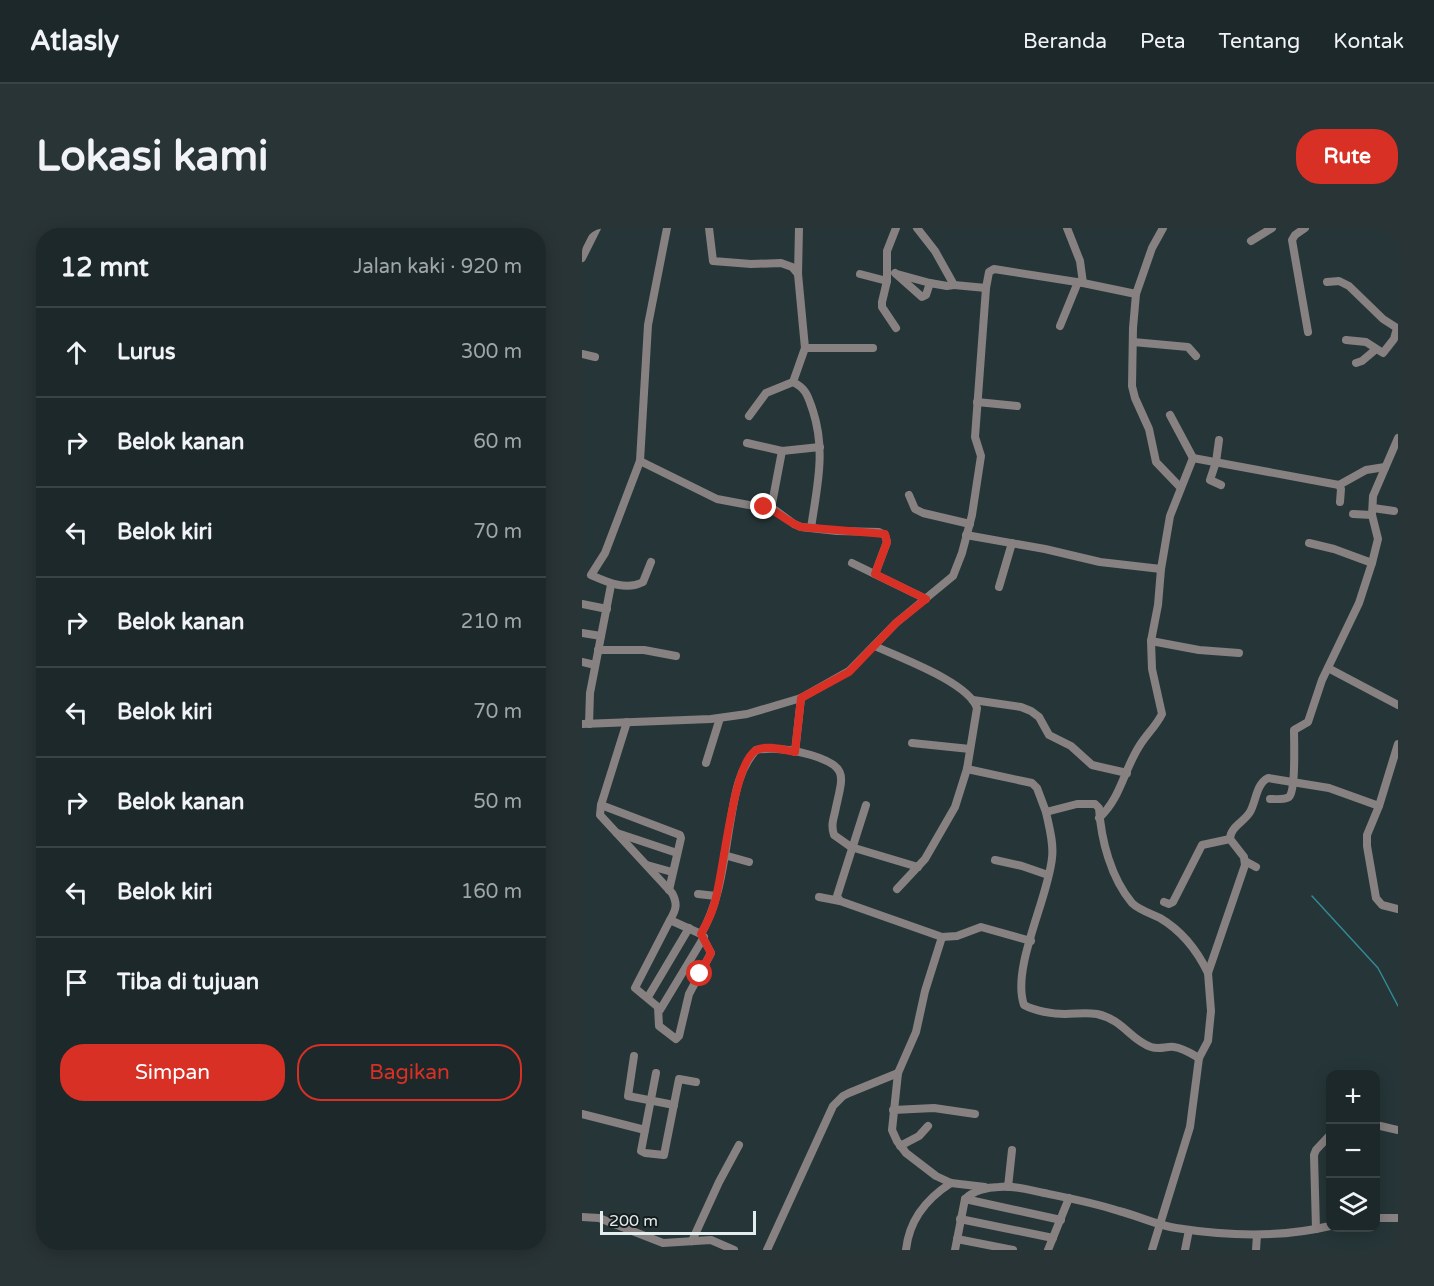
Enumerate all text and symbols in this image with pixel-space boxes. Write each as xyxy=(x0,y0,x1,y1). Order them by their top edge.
text: Atlasly xyxy=(30,24,119,58)
text: Beranda xyxy=(1023,29,1107,54)
text: Peta xyxy=(1140,29,1186,54)
text: Tentang xyxy=(1219,29,1300,54)
text: Kontak xyxy=(1333,29,1404,54)
button: Rute xyxy=(1296,129,1398,184)
text: Lokasi kami xyxy=(36,131,268,182)
text: 12 mnt xyxy=(60,252,149,283)
text: Jalan kaki · 920 m xyxy=(353,255,522,279)
icon: ahead xyxy=(60,336,93,369)
text: Lurus xyxy=(117,339,175,365)
text: 300 m xyxy=(461,340,522,364)
icon: right xyxy=(60,426,93,459)
text: Belok kanan xyxy=(117,429,244,455)
text: 60 m xyxy=(473,430,522,454)
route end xyxy=(750,493,776,519)
icon: left xyxy=(60,516,93,549)
text: Belok kiri xyxy=(117,519,213,545)
text: 70 m xyxy=(473,520,522,544)
icon: right xyxy=(60,606,93,639)
text: Belok kanan xyxy=(117,609,244,635)
text: 210 m xyxy=(461,610,522,634)
icon: left xyxy=(60,696,93,729)
text: Belok kiri xyxy=(117,699,213,725)
text: 70 m xyxy=(473,700,522,724)
icon: right xyxy=(60,786,93,819)
text: Belok kanan xyxy=(117,789,244,815)
text: 50 m xyxy=(473,790,522,814)
icon: left xyxy=(60,876,93,909)
text: Belok kiri xyxy=(117,879,213,905)
text: 160 m xyxy=(461,880,522,904)
route start xyxy=(686,960,712,986)
icon: arrive xyxy=(60,966,93,999)
text: Tiba di tujuan xyxy=(117,969,259,995)
button: Simpan xyxy=(60,1044,285,1101)
button: Bagikan xyxy=(297,1044,522,1101)
map controls xyxy=(1326,1070,1380,1232)
button: + xyxy=(1326,1070,1380,1124)
button: − xyxy=(1326,1124,1380,1178)
button: layers xyxy=(1326,1178,1380,1232)
scale bar xyxy=(600,1208,756,1236)
text: 200 m xyxy=(609,1211,658,1231)

